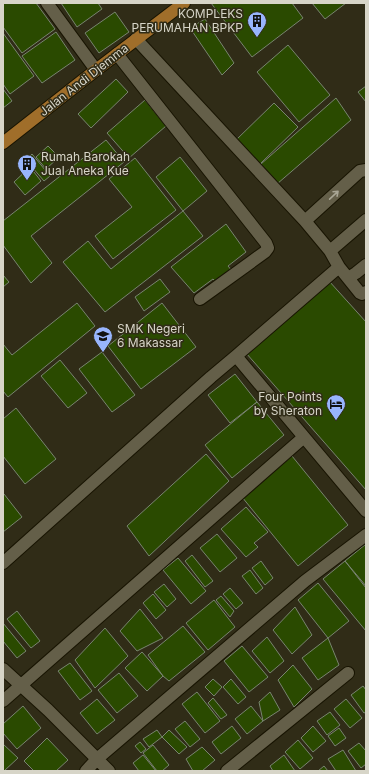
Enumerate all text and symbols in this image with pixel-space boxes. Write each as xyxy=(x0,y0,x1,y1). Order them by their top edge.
place label: KOMPLEKS PERUMAHAN BPKP xyxy=(131,6,243,35)
building icon: KOMPLEKS PERUMAHAN BPKP xyxy=(246,10,268,38)
street label: Jalan Andi Djemma xyxy=(36,40,131,119)
place label: Rumah Barokah Jual Aneka Kue xyxy=(41,149,130,178)
building icon: Rumah Barokah Jual Aneka Kue xyxy=(16,153,38,181)
one-way arrow xyxy=(329,190,339,200)
place label: SMK Negeri 6 Makassar xyxy=(117,321,185,350)
school or university icon: SMK Negeri 6 Makassar xyxy=(92,325,114,353)
place label: Four Points by Sheraton xyxy=(254,389,322,418)
hotel icon: Four Points by Sheraton xyxy=(325,393,347,421)

